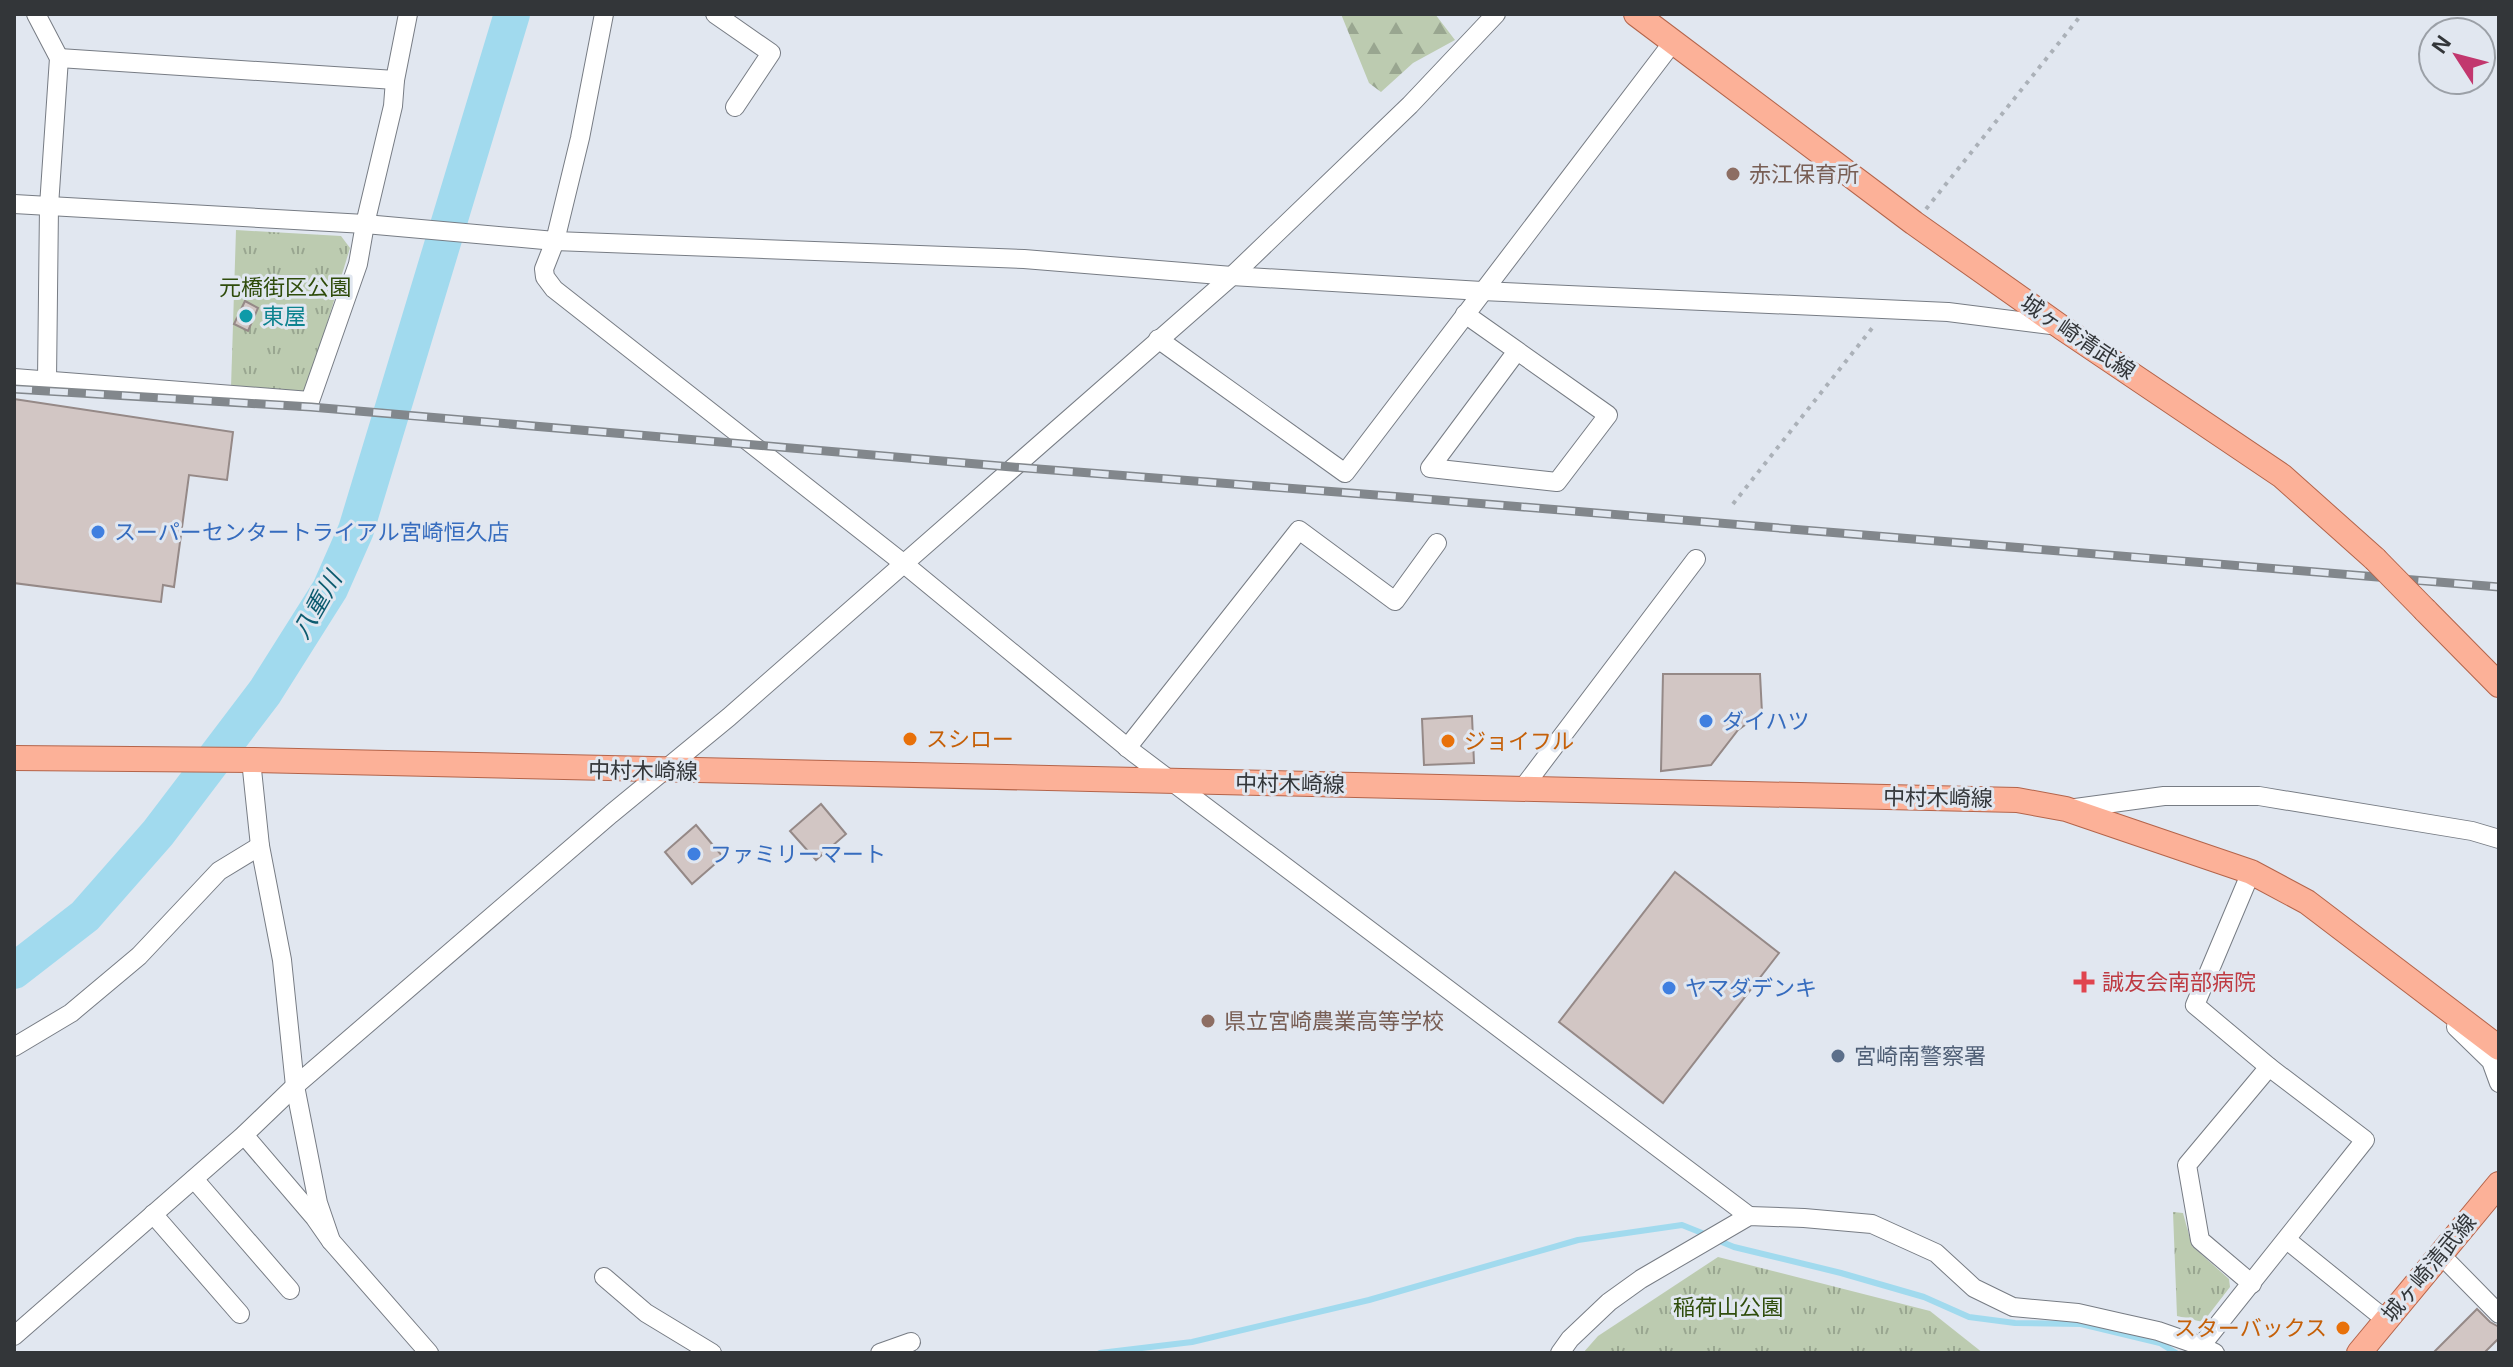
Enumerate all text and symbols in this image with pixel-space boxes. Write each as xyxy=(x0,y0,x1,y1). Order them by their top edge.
north arrow xyxy=(2417,16,2497,96)
text: N xyxy=(2426,31,2456,58)
place label: 赤江保育所 xyxy=(1749,162,1859,187)
marker: 赤江保育所 xyxy=(1724,165,1742,183)
park label: 元橋街区公園 xyxy=(219,275,351,300)
street label: 城ヶ崎清武線 xyxy=(2016,290,2140,384)
place label: 東屋 xyxy=(262,304,306,329)
marker: 東屋 xyxy=(237,307,255,325)
place label: スーパーセンタートライアル宮崎恒久店 xyxy=(114,520,510,545)
marker: スーパーセンタートライアル宮崎恒久店 xyxy=(89,523,107,541)
water label: 八重川 xyxy=(287,564,348,643)
place label: ダイハツ xyxy=(1722,709,1810,734)
marker: ダイハツ xyxy=(1697,712,1715,730)
place label: スシロー xyxy=(926,727,1014,752)
place label: ジョイフル xyxy=(1464,729,1574,754)
marker: スシロー xyxy=(901,730,919,748)
marker: ジョイフル xyxy=(1439,732,1457,750)
street label: 中村木崎線 xyxy=(588,758,698,784)
street label: 中村木崎線 xyxy=(1235,771,1345,797)
street label: 中村木崎線 xyxy=(1883,785,1993,811)
place label: ファミリーマート xyxy=(710,842,886,867)
marker: ファミリーマート xyxy=(685,845,703,863)
place label: 誠友会南部病院 xyxy=(2102,970,2256,995)
marker: 誠友会南部病院 xyxy=(2073,971,2095,993)
place label: ヤマダデンキ xyxy=(1685,976,1817,1001)
marker: ヤマダデンキ xyxy=(1660,979,1678,997)
place label: 県立宮崎農業高等学校 xyxy=(1224,1009,1444,1034)
marker: 県立宮崎農業高等学校 xyxy=(1199,1012,1217,1030)
place label: 宮崎南警察署 xyxy=(1854,1044,1986,1069)
marker: 宮崎南警察署 xyxy=(1829,1047,1847,1065)
street label: 城ヶ崎清武線 xyxy=(2377,1209,2481,1327)
park label: 稲荷山公園 xyxy=(1673,1295,1783,1320)
place label: スターバックス xyxy=(2174,1316,2327,1341)
marker: スターバックス xyxy=(2334,1319,2352,1337)

